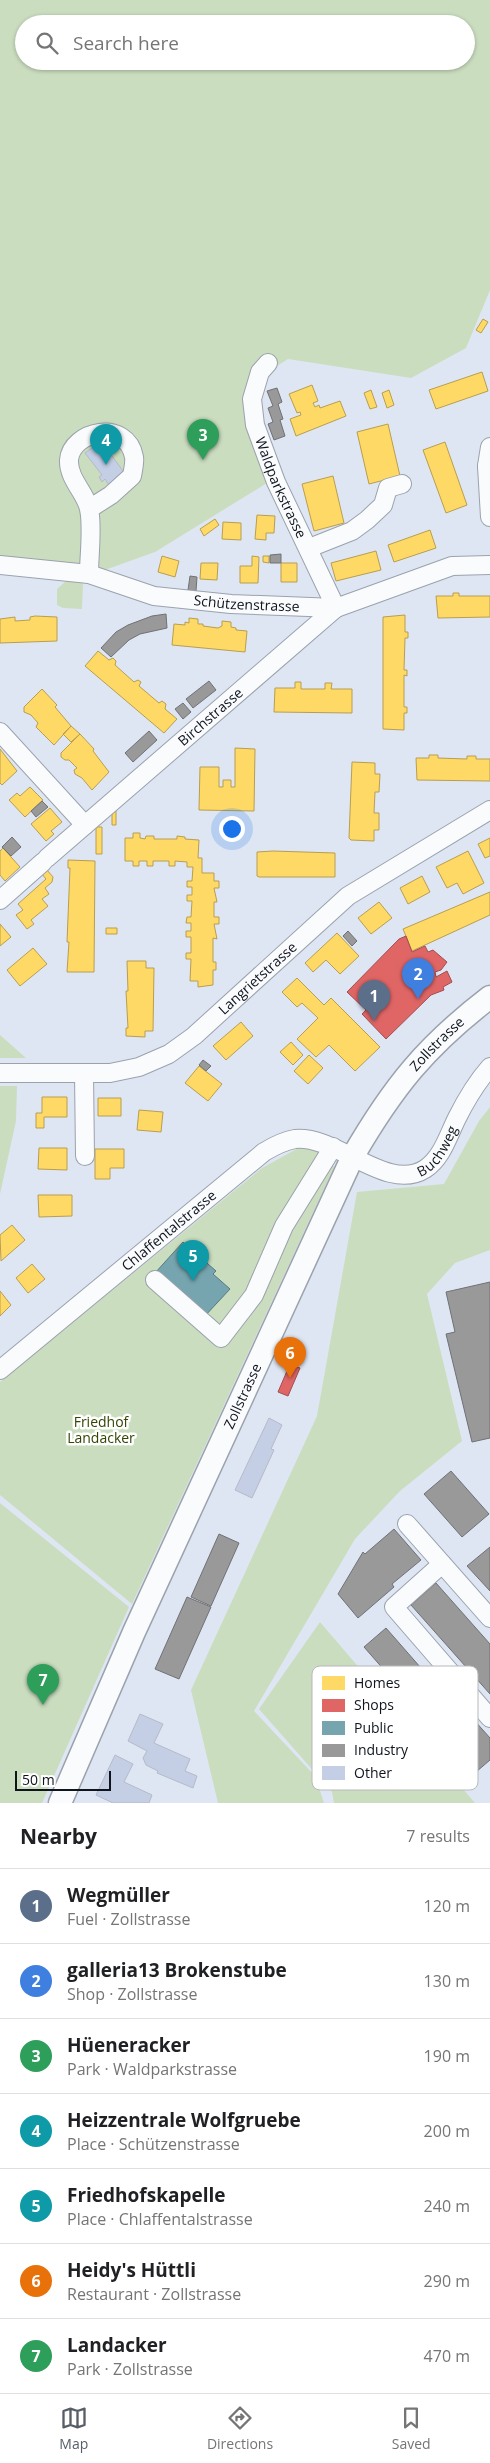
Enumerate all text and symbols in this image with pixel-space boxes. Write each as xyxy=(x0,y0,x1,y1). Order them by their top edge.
search box xyxy=(15,15,475,70)
icon: search xyxy=(33,29,61,57)
text: Search here xyxy=(73,30,179,56)
pin: 3 xyxy=(187,419,219,460)
pin: 4 xyxy=(90,424,122,465)
street label: Waldparkstrasse xyxy=(251,434,311,541)
street label: Schützenstrasse xyxy=(193,590,300,616)
street label: Birchstrasse xyxy=(174,683,247,750)
your location xyxy=(219,816,245,842)
street label: Langrietstrasse xyxy=(214,937,301,1018)
pin: 2 xyxy=(402,958,434,999)
pin: 1 xyxy=(358,980,390,1021)
street label: Zollstrasse xyxy=(405,1012,468,1075)
street label: Buchweg xyxy=(413,1122,461,1181)
street label: Chlaffentalstrasse xyxy=(117,1185,220,1275)
pin: 5 xyxy=(177,1240,209,1281)
pin: 6 xyxy=(274,1337,306,1378)
street label: Zollstrasse xyxy=(219,1360,265,1432)
park label: Friedhof Landacker xyxy=(67,1412,135,1447)
pin: 7 xyxy=(27,1664,59,1705)
legend xyxy=(312,1666,478,1790)
text: Homes xyxy=(354,1673,401,1692)
text: Shops xyxy=(354,1695,394,1714)
text: Public xyxy=(354,1718,394,1737)
text: Industry xyxy=(354,1740,409,1759)
text: Other xyxy=(354,1763,392,1782)
scale bar xyxy=(15,1768,111,1791)
text: 50 m xyxy=(22,1770,55,1789)
text: Nearby xyxy=(20,1822,97,1850)
text: 7 results xyxy=(406,1825,470,1847)
text: Wegmüller xyxy=(67,1882,170,1908)
text: 1 xyxy=(31,1895,41,1917)
text: 120 m xyxy=(424,1895,470,1917)
text: Fuel · Zollstrasse xyxy=(67,1908,190,1930)
text: galleria13 Brokenstube xyxy=(67,1957,287,1983)
text: 2 xyxy=(31,1970,41,1992)
text: 130 m xyxy=(424,1970,470,1992)
text: Shop · Zollstrasse xyxy=(67,1983,197,2005)
text: Hüeneracker xyxy=(67,2032,190,2058)
text: 3 xyxy=(31,2045,41,2067)
text: 190 m xyxy=(424,2045,470,2067)
text: Park · Waldparkstrasse xyxy=(67,2058,237,2080)
text: Heizzentrale Wolfgruebe xyxy=(67,2107,301,2133)
text: 4 xyxy=(31,2120,41,2142)
text: 200 m xyxy=(424,2120,470,2142)
text: Place · Schützenstrasse xyxy=(67,2133,240,2155)
text: Friedhofskapelle xyxy=(67,2182,226,2208)
text: 5 xyxy=(31,2195,41,2217)
text: 240 m xyxy=(424,2195,470,2217)
text: Place · Chlaffentalstrasse xyxy=(67,2208,253,2230)
text: Heidy's Hüttli xyxy=(67,2257,196,2283)
text: 6 xyxy=(31,2270,41,2292)
text: 290 m xyxy=(424,2270,470,2292)
text: Restaurant · Zollstrasse xyxy=(67,2283,241,2305)
text: Landacker xyxy=(67,2332,167,2358)
text: 7 xyxy=(31,2345,41,2367)
text: 470 m xyxy=(424,2345,470,2367)
text: Park · Zollstrasse xyxy=(67,2358,193,2380)
tab: Map xyxy=(59,2404,88,2453)
tab: Directions xyxy=(207,2404,273,2453)
tab: Saved xyxy=(392,2404,431,2453)

